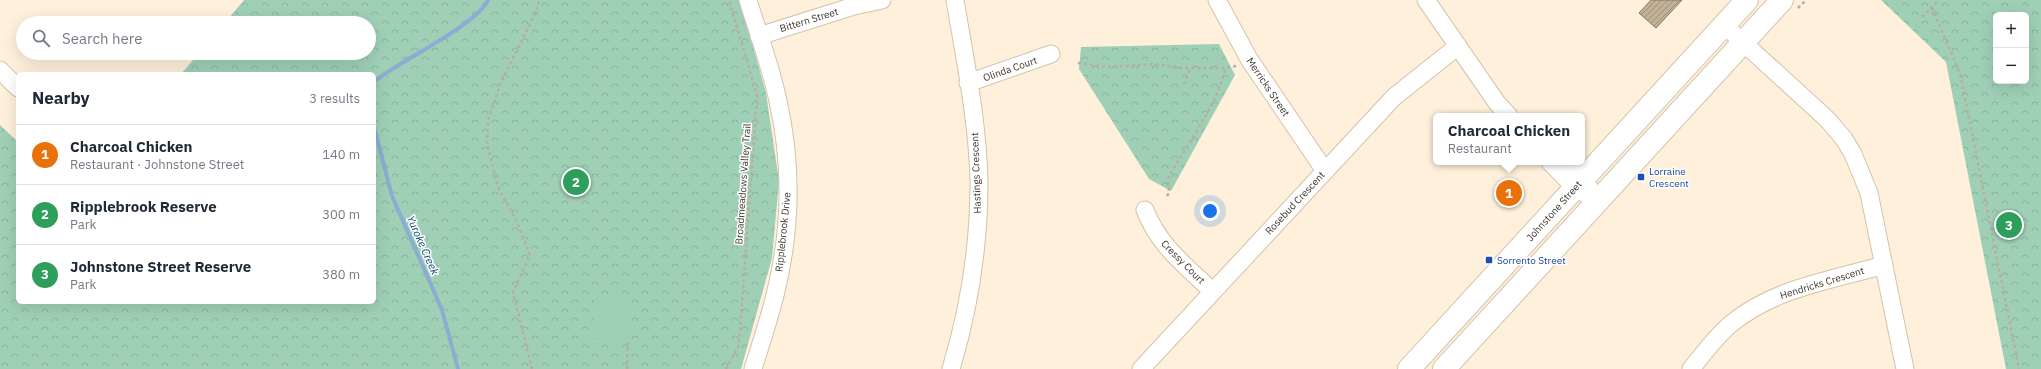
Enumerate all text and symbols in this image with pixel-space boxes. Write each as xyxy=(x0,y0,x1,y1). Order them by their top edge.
street label: Bittern Street xyxy=(778,5,840,35)
map controls xyxy=(1993,12,2029,84)
button: + xyxy=(1993,12,2029,48)
search box xyxy=(16,16,376,60)
icon: search xyxy=(30,27,52,49)
text: Search here xyxy=(62,29,142,48)
button: − xyxy=(1993,48,2029,84)
street label: Olinda Court xyxy=(981,54,1039,84)
street label: Merricks Street xyxy=(1244,55,1293,119)
text: Nearby xyxy=(32,87,90,109)
text: 3 results xyxy=(309,90,360,107)
popup xyxy=(1433,113,1585,165)
text: Charcoal Chicken xyxy=(1448,121,1570,140)
street label: Broadmeadows Valley Trail xyxy=(732,123,754,245)
street label: Hastings Crescent xyxy=(968,132,984,214)
text: Charcoal Chicken xyxy=(70,137,192,156)
text: Restaurant xyxy=(1448,140,1512,157)
text: 1 xyxy=(41,146,49,163)
text: 140 m xyxy=(322,146,360,163)
text: Restaurant · Johnstone Street xyxy=(70,156,244,173)
place label: Lorraine Crescent xyxy=(1649,165,1689,190)
pin: 2 xyxy=(563,167,589,197)
street label: Rosebud Crescent xyxy=(1262,168,1328,237)
marker: Lorraine Crescent xyxy=(1636,172,1646,182)
pin: 1 xyxy=(1496,178,1522,208)
street label: Johnstone Street xyxy=(1523,178,1585,244)
street label: Ripplebrook Drive xyxy=(772,191,794,273)
text: Ripplebrook Reserve xyxy=(70,197,217,216)
your location xyxy=(1200,201,1220,221)
text: 2 xyxy=(41,206,49,223)
text: 300 m xyxy=(322,206,360,223)
pin: 3 xyxy=(1996,210,2022,240)
water label: Yuroke Creek xyxy=(404,213,442,277)
text: Park xyxy=(70,216,96,233)
street label: Cressy Court xyxy=(1158,237,1208,287)
place label: Sorrento Street xyxy=(1497,254,1566,267)
marker: Sorrento Street xyxy=(1484,255,1494,265)
text: Johnstone Street Reserve xyxy=(70,257,251,276)
street label: Hendricks Crescent xyxy=(1778,264,1866,302)
text: 3 xyxy=(41,266,49,283)
text: 380 m xyxy=(322,266,360,283)
text: Park xyxy=(70,276,96,293)

